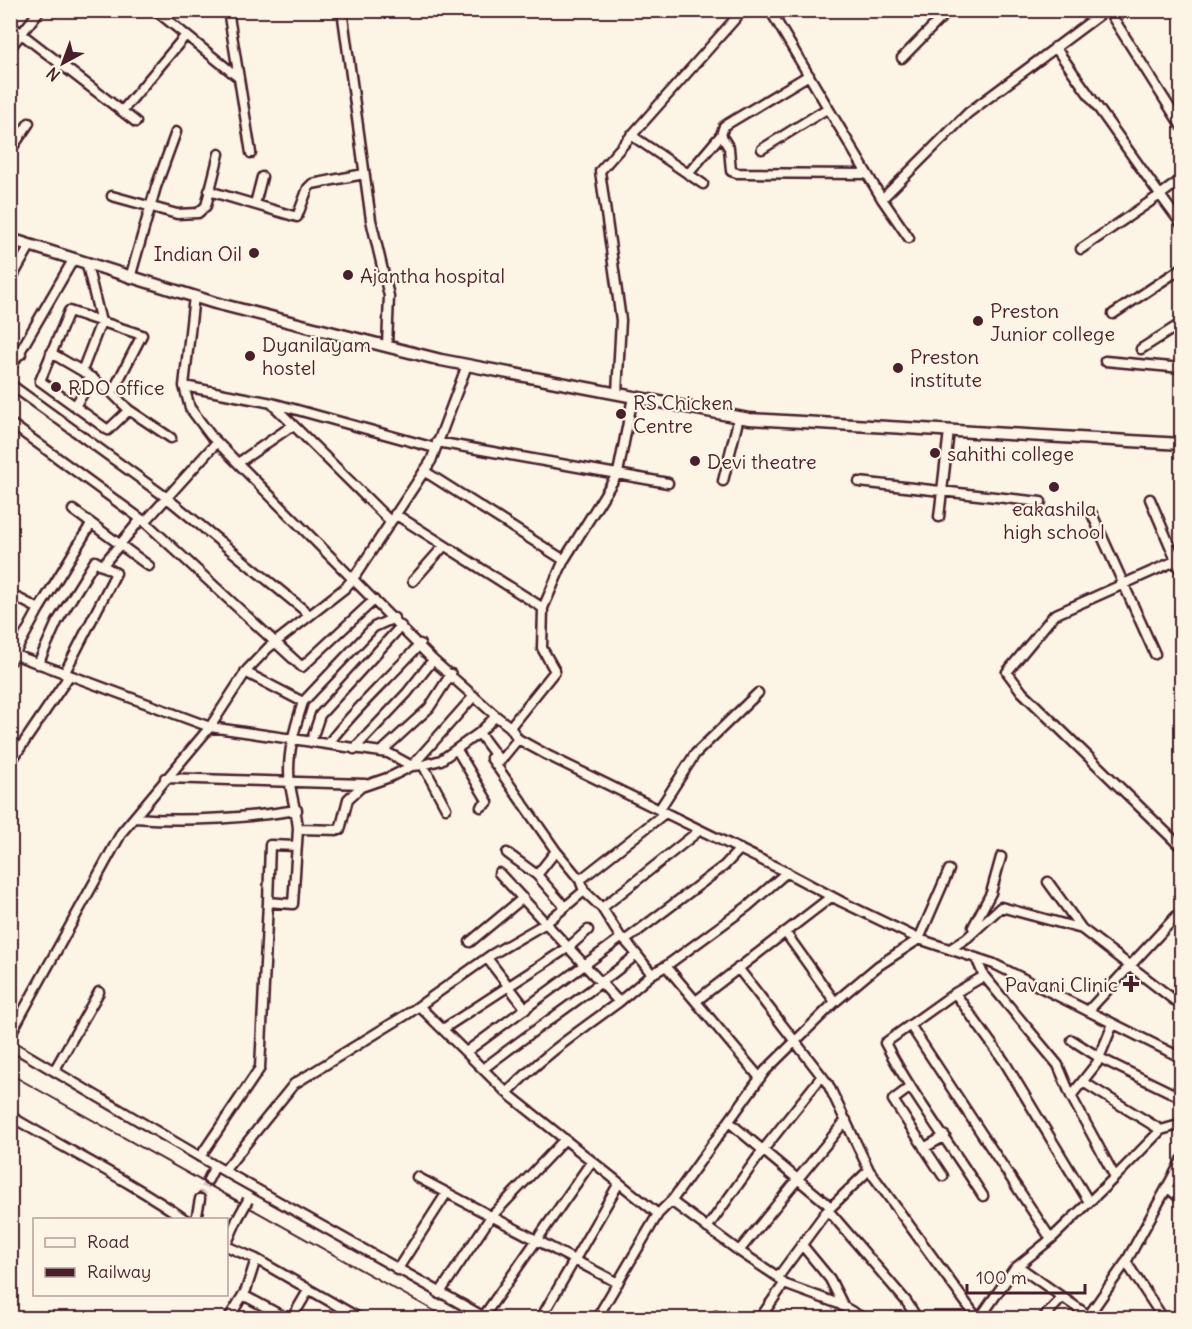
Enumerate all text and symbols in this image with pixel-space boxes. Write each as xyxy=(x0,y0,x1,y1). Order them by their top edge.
north arrow xyxy=(33,33,93,93)
text: N xyxy=(42,63,64,85)
place label: Indian Oil xyxy=(153,241,242,266)
marker: Indian Oil xyxy=(247,246,261,260)
place label: Ajantha hospital xyxy=(360,263,505,288)
marker: Ajantha hospital xyxy=(341,268,355,282)
place label: Preston Junior college xyxy=(990,298,1115,346)
marker: Preston Junior college xyxy=(971,314,985,328)
place label: Dyanilayam hostel xyxy=(262,332,371,380)
place label: Preston institute xyxy=(910,344,982,392)
marker: Dyanilayam hostel xyxy=(243,349,257,363)
marker: Preston institute xyxy=(891,361,905,375)
place label: RDO office xyxy=(68,375,164,400)
marker: RDO office xyxy=(49,380,63,394)
place label: RS Chicken Centre xyxy=(633,390,733,438)
marker: RS Chicken Centre xyxy=(614,407,628,421)
place label: sahithi college xyxy=(947,441,1074,466)
marker: sahithi college xyxy=(928,446,942,460)
place label: Devi theatre xyxy=(707,449,816,474)
marker: Devi theatre xyxy=(688,454,702,468)
marker: eakashila high school xyxy=(1047,480,1061,494)
place label: eakashila high school xyxy=(1003,496,1105,544)
place label: Pavani Clinic xyxy=(1005,972,1118,997)
marker: Pavani Clinic xyxy=(1122,975,1140,993)
legend xyxy=(33,1218,228,1296)
text: Road xyxy=(87,1230,130,1253)
scale bar xyxy=(967,1257,1086,1295)
text: Railway xyxy=(87,1260,151,1283)
text: 100 m xyxy=(976,1266,1027,1289)

